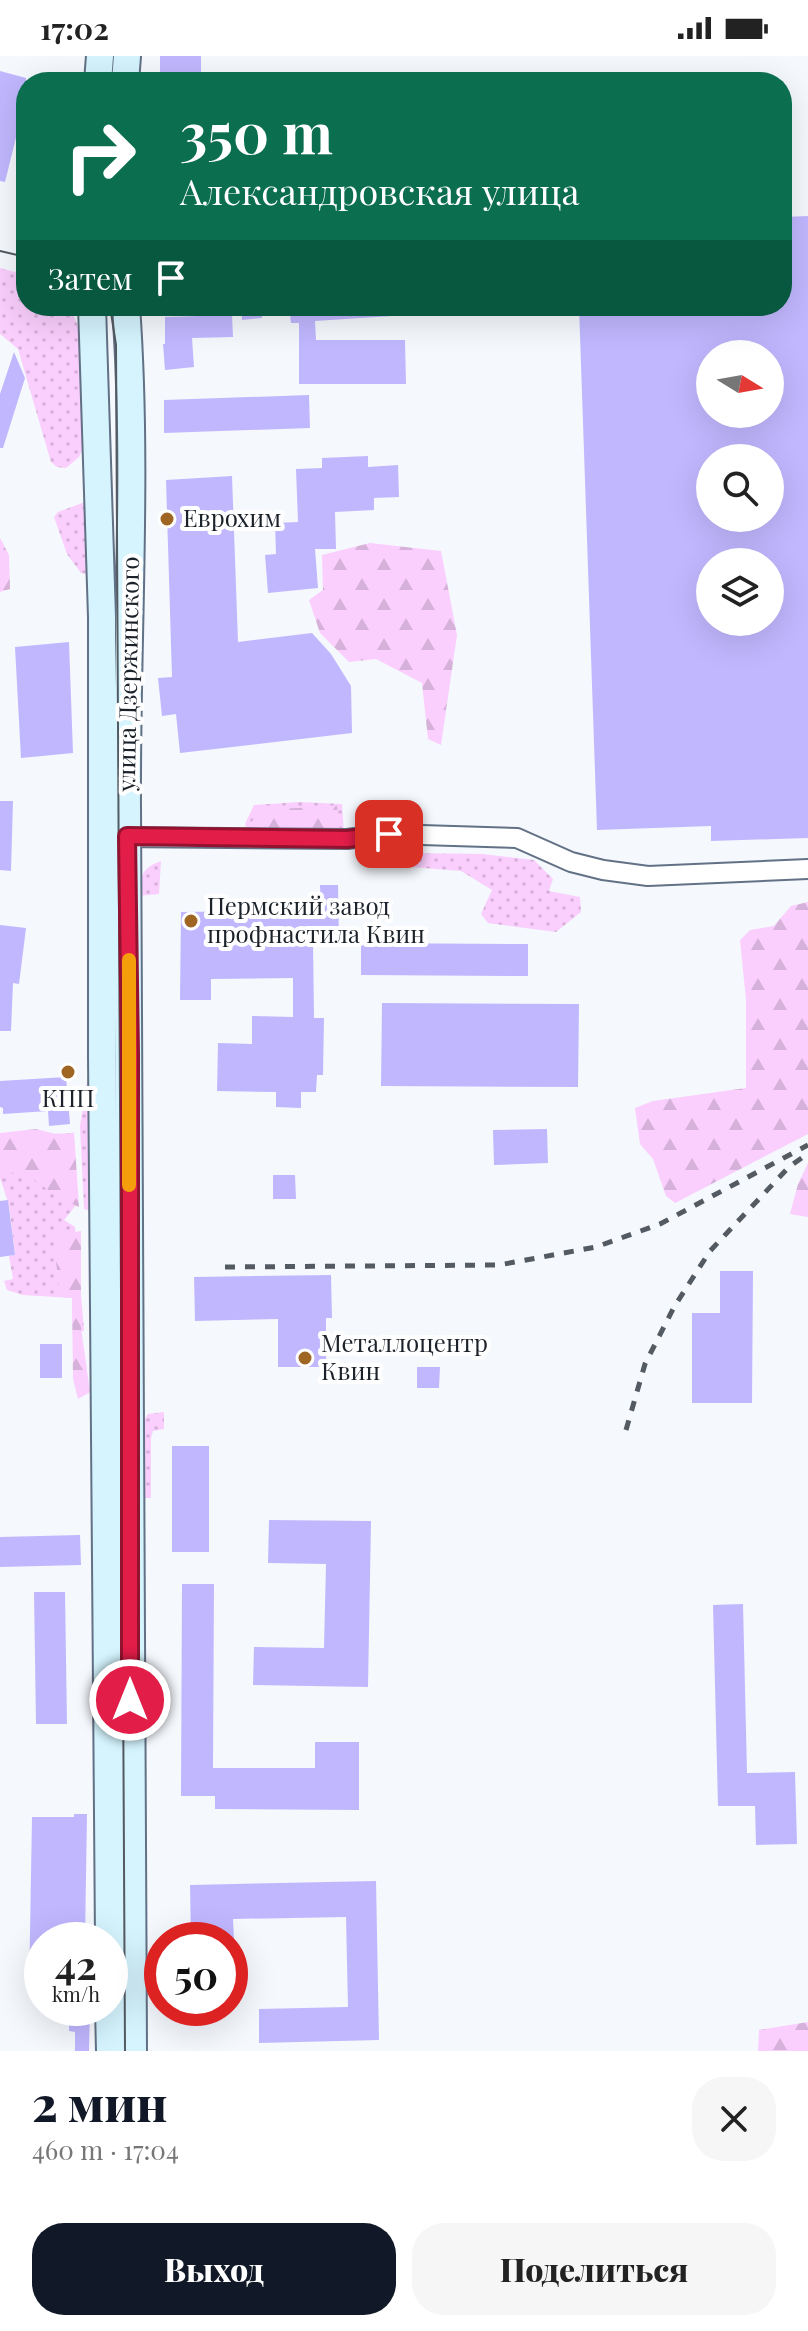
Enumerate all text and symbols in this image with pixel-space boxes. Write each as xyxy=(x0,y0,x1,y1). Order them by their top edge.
text: 17:02 xyxy=(40,8,109,48)
text: 350 m xyxy=(180,94,333,169)
icon: right xyxy=(48,104,152,208)
text: Александровская улица xyxy=(180,166,579,214)
icon: arrive xyxy=(149,256,193,300)
text: Затем xyxy=(48,258,133,298)
north arrow xyxy=(696,340,784,428)
map controls xyxy=(696,340,784,636)
button: search xyxy=(696,444,784,532)
place label: Еврохим xyxy=(183,501,281,533)
marker: Еврохим xyxy=(158,510,176,528)
button: layers xyxy=(696,548,784,636)
street label: улица Дзержинского xyxy=(109,556,145,793)
pin xyxy=(355,800,423,868)
icon: arrive xyxy=(367,812,411,856)
place label: Пермский завод профнастила Квин xyxy=(207,889,425,949)
marker: Пермский завод профнастила Квин xyxy=(182,912,200,930)
marker: КПП xyxy=(59,1063,77,1081)
place label: КПП xyxy=(42,1081,94,1113)
place label: Металлоцентр Квин xyxy=(321,1326,488,1386)
marker: Металлоцентр Квин xyxy=(296,1349,314,1367)
position arrow xyxy=(88,1658,172,1742)
speed limit sign: 50 xyxy=(144,1922,248,2026)
text: 42 xyxy=(55,1937,97,1990)
text: km/h xyxy=(52,1980,100,2007)
text: 2 мин xyxy=(32,2070,167,2134)
button: close xyxy=(692,2077,776,2161)
text: 460 m · 17:04 xyxy=(32,2132,179,2167)
button: Выход xyxy=(32,2223,396,2315)
button: Поделиться xyxy=(412,2223,776,2315)

